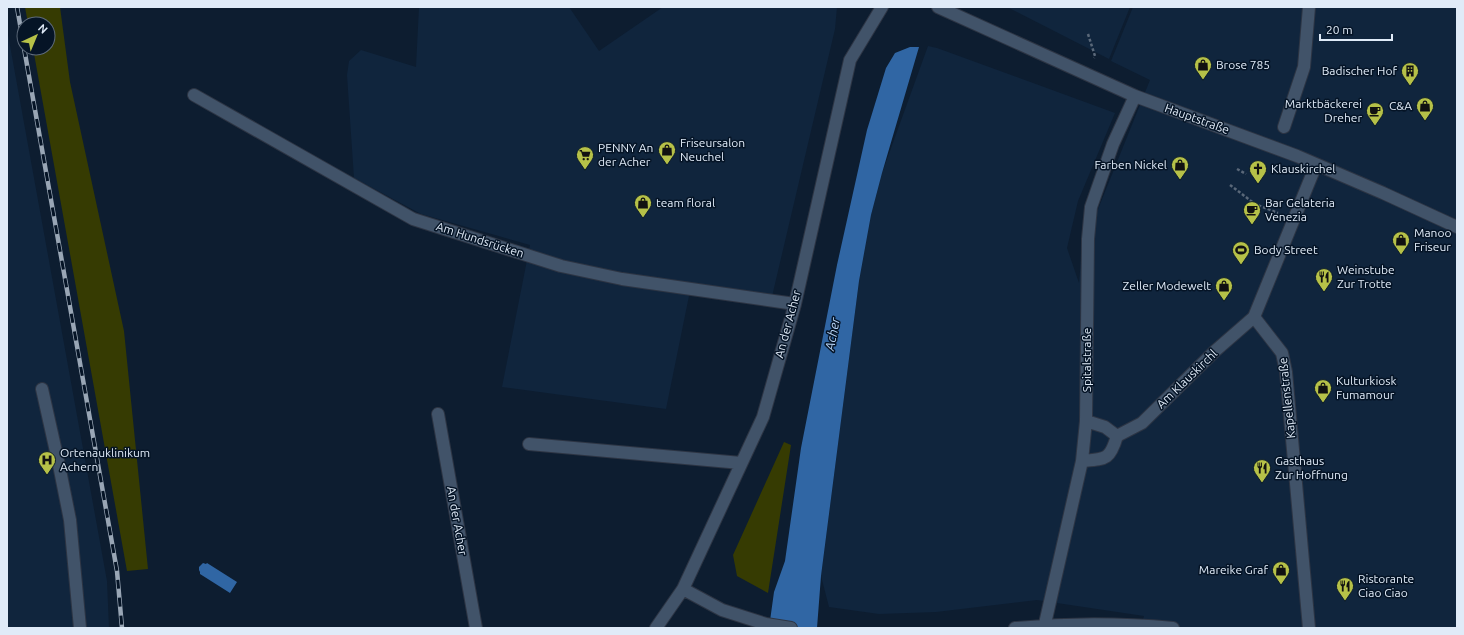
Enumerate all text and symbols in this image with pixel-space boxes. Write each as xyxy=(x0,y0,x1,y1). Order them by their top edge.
north arrow xyxy=(16,16,56,56)
scale bar xyxy=(1320,16,1392,42)
text: N xyxy=(36,22,50,36)
text: 20 m xyxy=(1326,23,1353,36)
shop icon: Brose 785 xyxy=(1193,55,1213,80)
place label: Brose 785 xyxy=(1216,58,1270,71)
building icon: Badischer Hof xyxy=(1400,61,1420,86)
place label: Badischer Hof xyxy=(1322,64,1397,77)
shop icon: C&A xyxy=(1415,96,1435,121)
place label: Marktbäckerei Dreher xyxy=(1285,97,1362,124)
place label: C&A xyxy=(1389,99,1412,112)
street label: Hauptstraße xyxy=(1163,101,1231,136)
cafe icon: Marktbäckerei Dreher xyxy=(1365,101,1385,126)
place label: Friseursalon Neuchel xyxy=(680,136,745,163)
shop icon: Friseursalon Neuchel xyxy=(657,140,677,165)
place label: PENNY An der Acher xyxy=(598,141,653,168)
supermarket icon: PENNY An der Acher xyxy=(575,145,595,170)
shop icon: Farben Nickel xyxy=(1170,155,1190,180)
place label: Farben Nickel xyxy=(1094,158,1167,171)
church icon: Klauskirchel xyxy=(1248,159,1268,184)
place label: Klauskirchel xyxy=(1271,162,1335,175)
shop icon: team floral xyxy=(633,193,653,218)
place label: team floral xyxy=(656,196,715,209)
place label: Bar Gelateria Venezia xyxy=(1265,196,1335,223)
cafe icon: Bar Gelateria Venezia xyxy=(1242,200,1262,225)
street label: Am Hundsrücken xyxy=(435,219,526,260)
place label: Manoo Friseur xyxy=(1414,226,1452,253)
shop icon: Manoo Friseur xyxy=(1391,230,1411,255)
sports icon: Body Street xyxy=(1231,240,1251,265)
place label: Body Street xyxy=(1254,243,1318,256)
place label: Weinstube Zur Trotte xyxy=(1337,263,1395,290)
restaurant icon: Weinstube Zur Trotte xyxy=(1314,267,1334,292)
shop icon: Zeller Modewelt xyxy=(1214,276,1234,301)
place label: Zeller Modewelt xyxy=(1123,279,1211,292)
street label: An der Acher xyxy=(772,288,803,359)
water label: Acher xyxy=(822,315,842,353)
street label: Spitalstraße xyxy=(1080,328,1093,392)
street label: Am Klauskirchl xyxy=(1154,347,1219,411)
street label: Kapellenstraße xyxy=(1276,357,1297,439)
place label: Kulturkiosk Fumamour xyxy=(1336,374,1397,401)
shop icon: Kulturkiosk Fumamour xyxy=(1313,378,1333,403)
place label: Ortenauklinikum Achern xyxy=(60,446,150,473)
hospital icon: Ortenauklinikum Achern xyxy=(37,450,57,475)
place label: Gasthaus Zur Hoffnung xyxy=(1275,454,1348,481)
restaurant icon: Gasthaus Zur Hoffnung xyxy=(1252,458,1272,483)
street label: An der Acher xyxy=(445,485,470,557)
shop icon: Mareike Graf xyxy=(1271,560,1291,585)
place label: Mareike Graf xyxy=(1199,563,1268,576)
place label: Ristorante Ciao Ciao xyxy=(1358,572,1414,599)
restaurant icon: Ristorante Ciao Ciao xyxy=(1335,576,1355,601)

